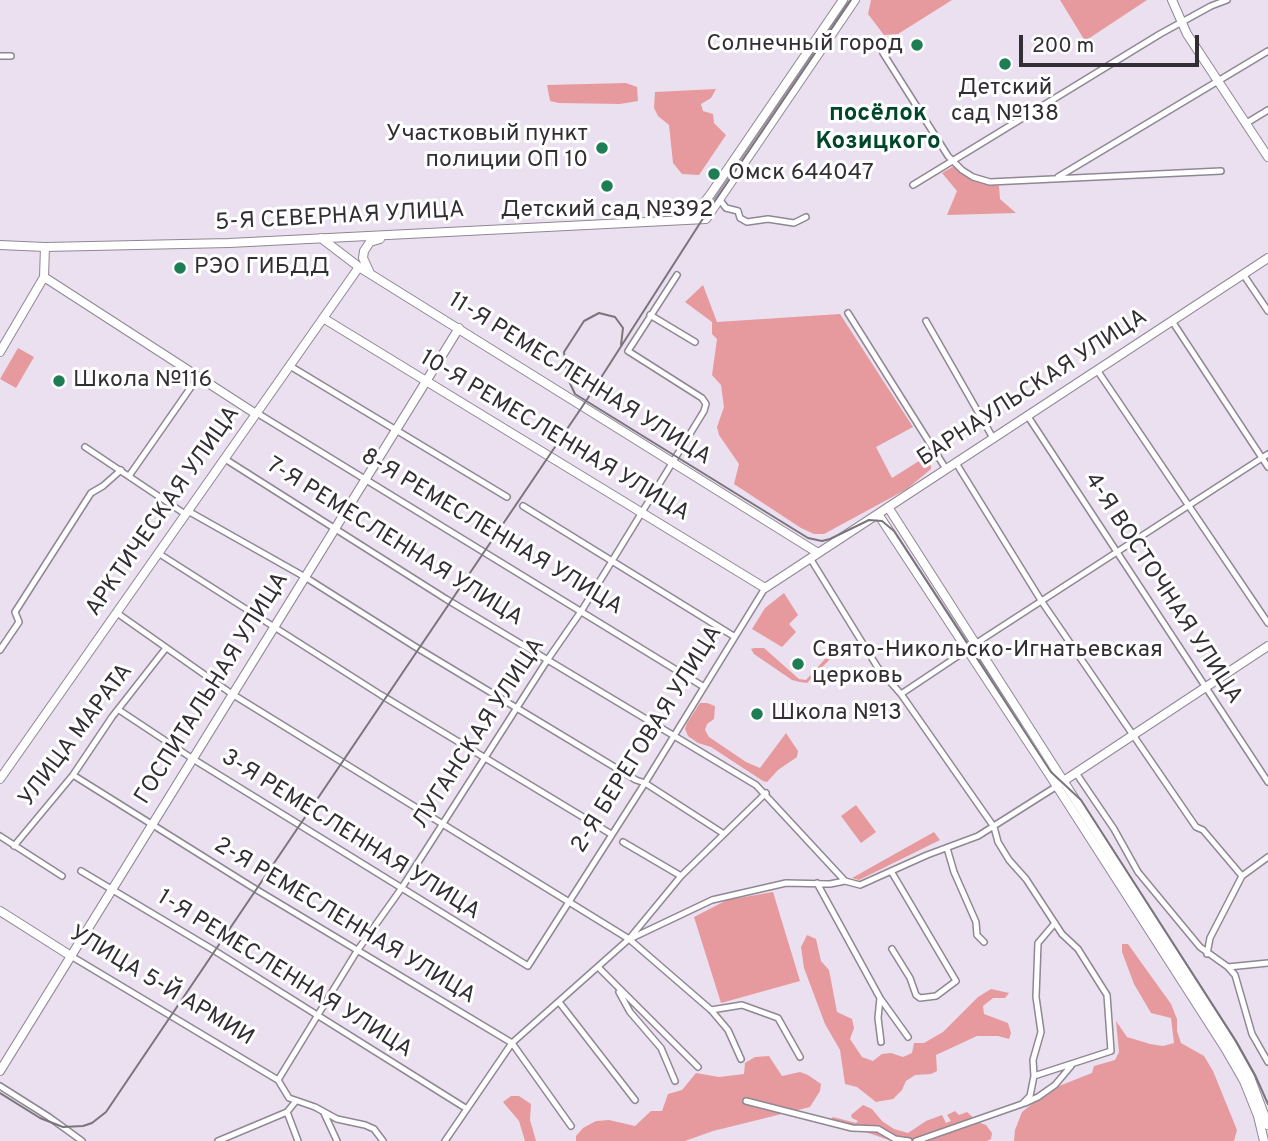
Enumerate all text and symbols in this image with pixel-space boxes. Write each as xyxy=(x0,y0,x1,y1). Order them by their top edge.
scale bar xyxy=(1023,21,1203,65)
place label: Солнечный город xyxy=(706,31,903,59)
text: 200 m xyxy=(1032,33,1094,60)
marker: Солнечный город xyxy=(909,37,925,53)
marker: Детский сад №138 xyxy=(997,56,1013,72)
place label: Детский сад №138 xyxy=(951,75,1059,129)
district label: посёлок Козицкого xyxy=(815,101,941,157)
place label: Участковый пункт полиции ОП 10 xyxy=(386,121,588,175)
marker: Участковый пункт полиции ОП 10 xyxy=(594,140,610,156)
place label: Омск 644047 xyxy=(728,160,874,188)
marker: Омск 644047 xyxy=(706,166,722,182)
marker: Детский сад №392 xyxy=(599,178,615,194)
place label: Детский сад №392 xyxy=(501,197,713,225)
street label: 5-Я СЕВЕРНАЯ УЛИЦА xyxy=(215,198,465,238)
place label: РЭО ГИБДД xyxy=(194,254,330,282)
marker: РЭО ГИБДД xyxy=(172,260,188,276)
street label: 11-Я РЕМЕСЛЕННАЯ УЛИЦА xyxy=(443,288,715,472)
street label: БАРНАУЛЬСКАЯ УЛИЦА xyxy=(913,304,1153,474)
street label: 10-Я РЕМЕСЛЕННАЯ УЛИЦА xyxy=(414,345,694,529)
place label: Школа №116 xyxy=(73,367,212,395)
marker: Школа №116 xyxy=(51,373,67,389)
street label: АРКТИЧЕСКАЯ УЛИЦА xyxy=(81,402,247,622)
street label: 8-Я РЕМЕСЛЕННАЯ УЛИЦА xyxy=(355,444,627,622)
street label: 7-Я РЕМЕСЛЕННАЯ УЛИЦА xyxy=(261,453,527,633)
street label: 4-Я ВОСТОЧНАЯ УЛИЦА xyxy=(1077,468,1247,710)
street label: ГОСПИТАЛЬНАЯ УЛИЦА xyxy=(130,568,296,810)
street label: 2-Я БЕРЕГОВАЯ УЛИЦА xyxy=(567,621,729,859)
street label: ЛУГАНСКАЯ УЛИЦА xyxy=(408,634,552,834)
place label: Свято-Никольско-Игнатьевская церковь xyxy=(812,637,1163,691)
marker: Свято-Никольско-Игнатьевская церковь xyxy=(790,656,806,672)
street label: УЛИЦА МАРАТА xyxy=(14,659,140,813)
place label: Школа №13 xyxy=(771,700,902,728)
marker: Школа №13 xyxy=(749,706,765,722)
street label: 3-Я РЕМЕСЛЕННАЯ УЛИЦА xyxy=(215,745,485,927)
street label: 2-Я РЕМЕСЛЕННАЯ УЛИЦА xyxy=(208,833,480,1011)
street label: 1-Я РЕМЕСЛЕННАЯ УЛИЦА xyxy=(151,885,417,1065)
street label: УЛИЦА 5-Й АРМИИ xyxy=(64,921,258,1053)

